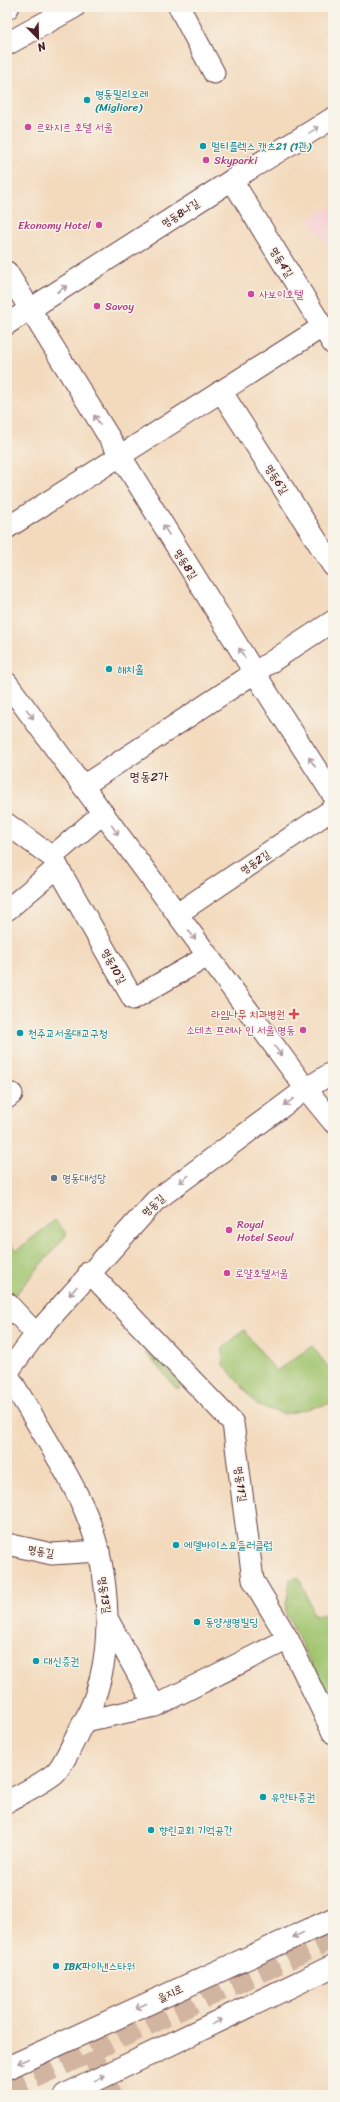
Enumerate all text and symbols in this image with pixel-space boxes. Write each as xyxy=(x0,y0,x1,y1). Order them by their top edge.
north arrow xyxy=(18,18,58,58)
text: N xyxy=(34,36,50,57)
place label: 명동밀리오레 (Migliore) xyxy=(95,85,148,117)
marker: 명동밀리오레 (Migliore) xyxy=(82,95,92,105)
place label: 르와지르 호텔 서울 xyxy=(36,118,113,137)
marker: 르와지르 호텔 서울 xyxy=(23,122,33,132)
one-way arrow xyxy=(308,126,320,134)
place label: 멀티플렉스 캣츠21 (1관) xyxy=(211,137,312,156)
marker: 멀티플렉스 캣츠21 (1관) xyxy=(198,141,208,151)
place label: Skyparki xyxy=(214,151,258,170)
marker: Skyparki xyxy=(201,155,211,165)
street label: 명동8나길 xyxy=(157,194,203,233)
place label: Ekonomy Hotel xyxy=(18,216,92,235)
marker: Ekonomy Hotel xyxy=(94,220,104,230)
street label: 명동4길 xyxy=(265,243,299,282)
one-way arrow xyxy=(56,285,67,293)
place label: 사보이호텔 xyxy=(259,285,303,304)
marker: 사보이호텔 xyxy=(246,289,256,299)
place label: Savoy xyxy=(105,297,134,316)
marker: Savoy xyxy=(92,301,102,311)
one-way arrow xyxy=(93,415,101,426)
street label: 명동6길 xyxy=(260,460,294,498)
one-way arrow xyxy=(161,524,169,536)
street label: 명동8길 xyxy=(169,545,203,583)
one-way arrow xyxy=(237,647,245,659)
place label: 해치홀 xyxy=(117,660,144,679)
marker: 해치홀 xyxy=(104,664,114,674)
one-way arrow xyxy=(26,708,34,719)
one-way arrow xyxy=(308,757,316,768)
district label: 명동2가 xyxy=(130,765,169,788)
one-way arrow xyxy=(111,825,119,836)
street label: 명동2길 xyxy=(236,845,274,879)
one-way arrow xyxy=(188,929,197,940)
street label: 명동10길 xyxy=(96,945,131,988)
place label: 라임나무 치과병원 xyxy=(211,1005,285,1024)
marker: 라임나무 치과병원 xyxy=(288,1008,300,1020)
place label: 소테츠 프레사 인 서울 명동 xyxy=(186,1021,295,1040)
place label: 천주교서울대교구청 xyxy=(28,1024,108,1043)
marker: 소테츠 프레사 인 서울 명동 xyxy=(298,1025,308,1035)
marker: 천주교서울대교구청 xyxy=(15,1028,25,1038)
one-way arrow xyxy=(274,1045,282,1056)
one-way arrow xyxy=(284,1097,295,1106)
place label: 명동대성당 xyxy=(62,1169,106,1188)
marker: 명동대성당 xyxy=(49,1173,59,1183)
one-way arrow xyxy=(179,1175,190,1183)
street label: 명동길 xyxy=(137,1189,170,1221)
place label: Royal Hotel Seoul xyxy=(237,1215,295,1247)
marker: Royal Hotel Seoul xyxy=(224,1225,234,1235)
place label: 로얄호텔서울 xyxy=(235,1264,288,1283)
marker: 로얄호텔서울 xyxy=(222,1268,232,1278)
one-way arrow xyxy=(69,1285,78,1296)
street label: 명동11길 xyxy=(229,1465,252,1503)
place label: 에델바이스요들러클럽 xyxy=(184,1536,273,1555)
street label: 명동길 xyxy=(26,1540,56,1563)
marker: 에델바이스요들러클럽 xyxy=(171,1540,181,1550)
street label: 명동13길 xyxy=(92,1575,117,1615)
place label: 동양생명빌딩 xyxy=(205,1613,258,1632)
marker: 동양생명빌딩 xyxy=(192,1617,202,1627)
place label: 대신증권 xyxy=(44,1652,80,1671)
marker: 대신증권 xyxy=(31,1656,41,1666)
place label: 유안타증권 xyxy=(271,1788,315,1807)
marker: 유안타증권 xyxy=(258,1792,268,1802)
place label: 향린교회 기억공간 xyxy=(159,1821,233,1840)
marker: 향린교회 기억공간 xyxy=(146,1825,156,1835)
one-way arrow xyxy=(292,1932,304,1939)
place label: IBK파이낸스타워 xyxy=(63,1957,135,1976)
marker: IBK파이낸스타워 xyxy=(51,1961,61,1971)
street label: 을지로 xyxy=(154,1979,186,2008)
one-way arrow xyxy=(136,2003,148,2011)
one-way arrow xyxy=(211,2018,223,2025)
one-way arrow xyxy=(17,2058,29,2065)
one-way arrow xyxy=(94,2074,106,2081)

